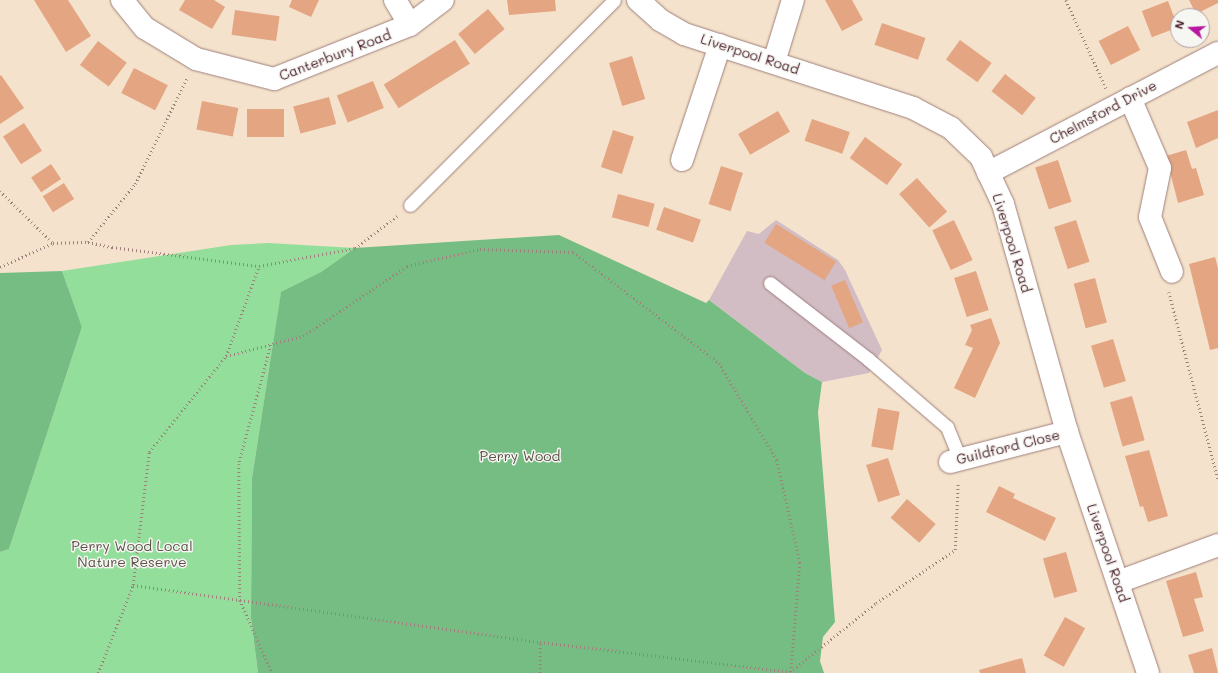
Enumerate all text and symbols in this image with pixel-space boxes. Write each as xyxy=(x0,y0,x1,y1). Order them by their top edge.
north arrow xyxy=(1170,8,1210,48)
text: N xyxy=(1171,18,1187,31)
street label: Canterbury Road xyxy=(277,26,393,84)
street label: Liverpool Road xyxy=(698,30,802,78)
street label: Chelmsford Drive xyxy=(1046,77,1160,147)
street label: Liverpool Road xyxy=(989,191,1035,295)
street label: Guildford Close xyxy=(954,426,1062,468)
park label: Perry Wood xyxy=(480,448,560,464)
street label: Liverpool Road xyxy=(1083,502,1133,604)
park label: Perry Wood Local Nature Reserve xyxy=(71,538,193,570)

